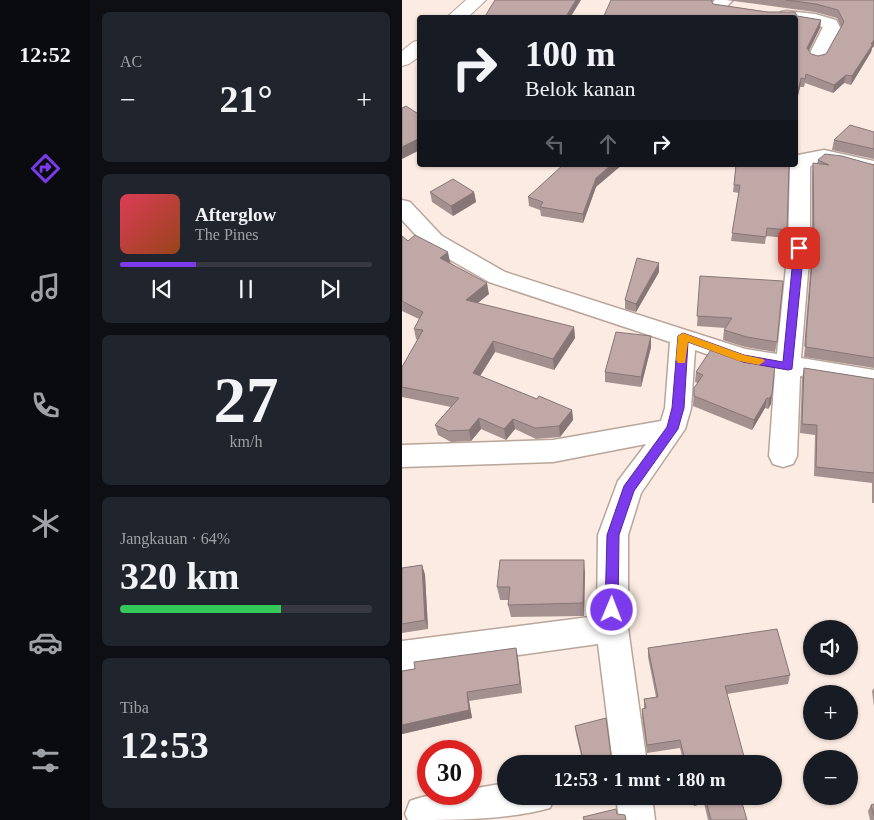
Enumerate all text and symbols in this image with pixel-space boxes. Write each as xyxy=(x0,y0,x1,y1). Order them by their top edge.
icon: right xyxy=(442,35,507,100)
text: 100 m xyxy=(525,35,615,74)
text: 12:52 xyxy=(19,42,71,67)
text: AC xyxy=(120,53,142,70)
text: Belok kanan xyxy=(525,76,636,101)
text: 21° xyxy=(219,78,273,120)
text: − xyxy=(120,84,136,115)
text: + xyxy=(356,84,372,115)
icon: left xyxy=(541,130,569,158)
icon: ahead xyxy=(594,130,622,158)
icon: right xyxy=(647,130,675,158)
icon: directions xyxy=(28,151,63,186)
text: Afterglow xyxy=(195,204,276,225)
text: The Pines xyxy=(195,226,259,243)
pin xyxy=(778,227,820,269)
icon: arrive xyxy=(785,234,813,262)
icon: music xyxy=(28,270,63,305)
icon: previous xyxy=(148,275,176,303)
icon: pause xyxy=(232,275,260,303)
icon: next xyxy=(316,275,344,303)
text: 27 xyxy=(214,364,279,436)
icon: phone xyxy=(28,388,63,423)
text: km/h xyxy=(230,433,262,450)
icon: climate xyxy=(28,506,63,541)
text: Jangkauan · 64% xyxy=(120,530,230,547)
text: 320 km xyxy=(120,555,239,597)
position arrow xyxy=(585,583,637,635)
map controls xyxy=(803,620,858,805)
button: sound xyxy=(803,620,858,675)
icon: car xyxy=(28,625,63,660)
button: + xyxy=(803,685,858,740)
text: Tiba xyxy=(120,699,149,716)
text: 12:53 xyxy=(120,724,209,766)
speed limit sign: 30 xyxy=(417,740,482,805)
icon: filters xyxy=(28,743,63,778)
button: − xyxy=(803,750,858,805)
text: 12:53 · 1 mnt · 180 m xyxy=(553,769,726,790)

